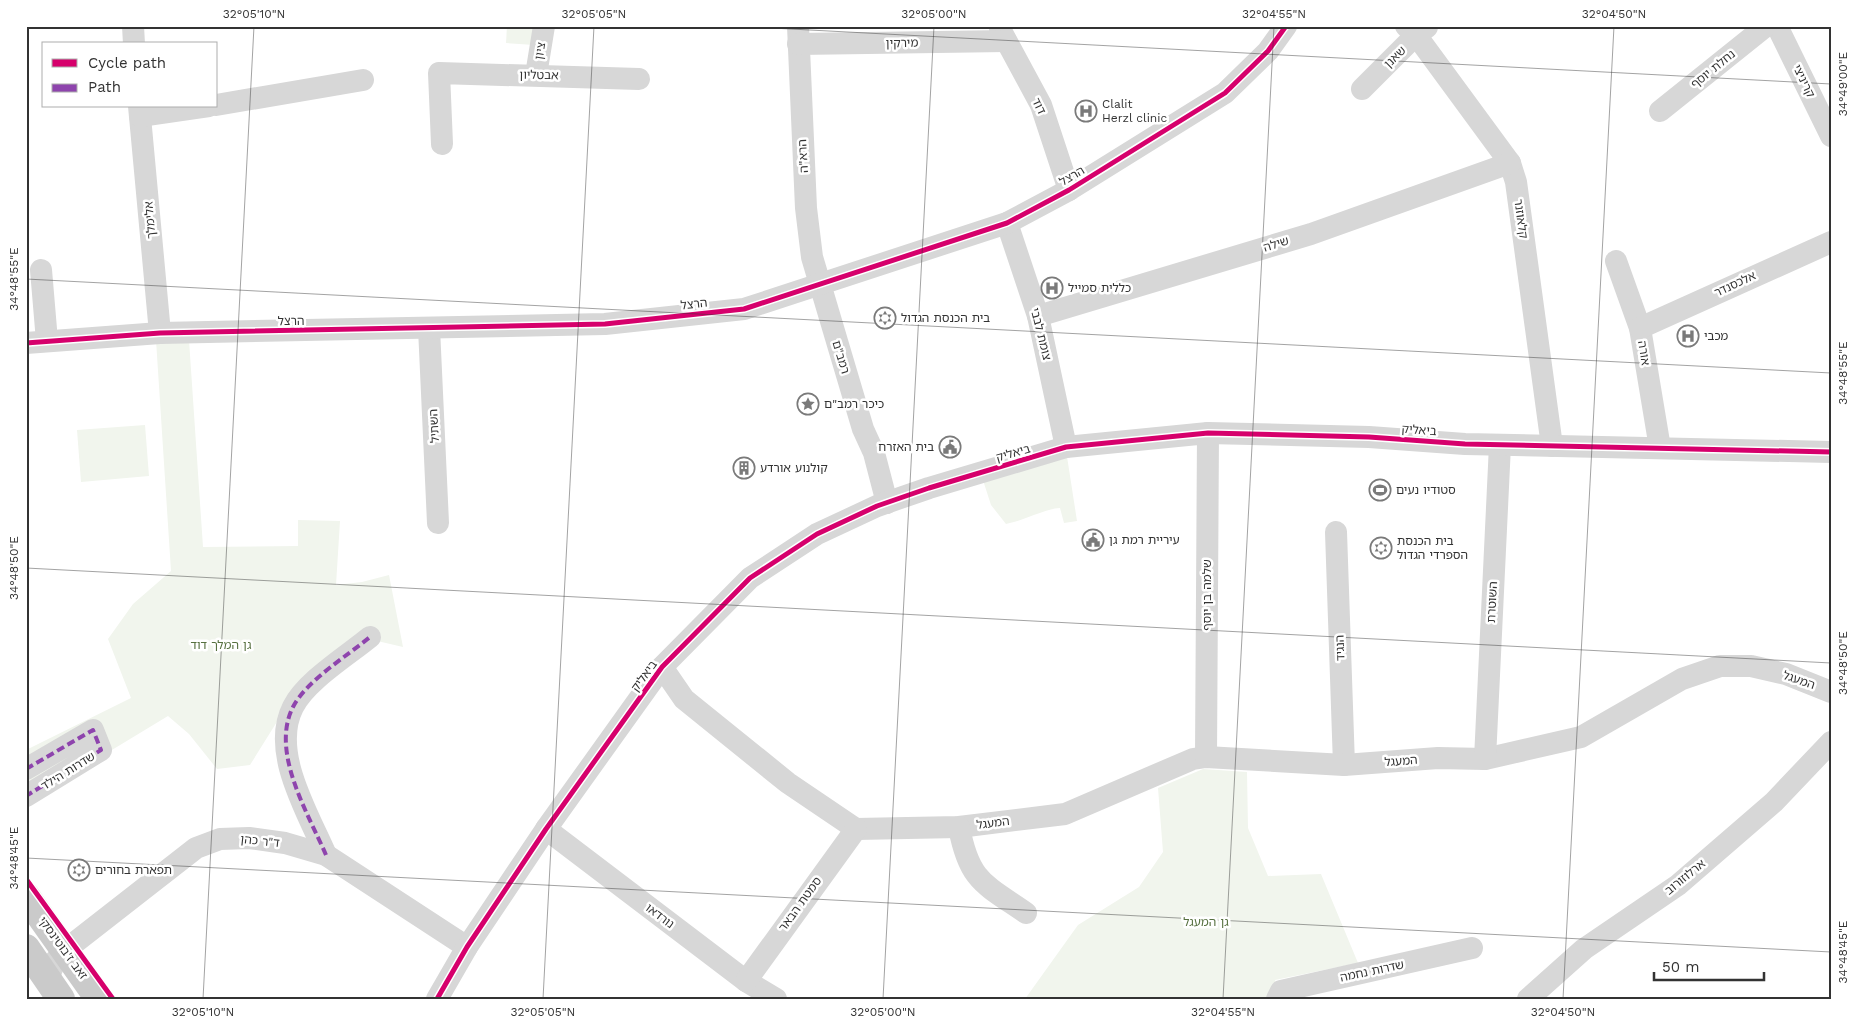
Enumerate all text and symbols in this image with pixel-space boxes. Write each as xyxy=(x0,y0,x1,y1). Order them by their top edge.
text: 32°05'10"N xyxy=(223,7,285,21)
text: 32°05'05"N xyxy=(562,7,626,21)
text: 32°05'00"N xyxy=(901,7,967,21)
text: 32°04'55"N xyxy=(1242,7,1306,21)
text: 32°04'50"N xyxy=(1582,7,1646,21)
street label: מירקין xyxy=(886,36,918,50)
street label: ציון xyxy=(532,41,548,61)
legend xyxy=(42,42,218,108)
street label: שאנן xyxy=(1381,43,1409,71)
street label: נחלת יוסף xyxy=(1688,47,1738,91)
text: 34°49'00"E xyxy=(1836,51,1850,116)
text: Cycle path xyxy=(88,54,166,72)
street label: קריניצי xyxy=(1790,62,1818,100)
street label: אבטליון xyxy=(519,68,559,82)
text: Path xyxy=(88,78,121,96)
street label: דוד xyxy=(1029,96,1049,117)
place label: Clalit Herzl clinic xyxy=(1102,97,1167,125)
hospital icon: Clalit Herzl clinic xyxy=(1074,99,1098,123)
street label: הרא"ה xyxy=(795,139,811,173)
street label: הרצל xyxy=(1057,163,1087,189)
street label: קלאוזנר xyxy=(1511,198,1531,240)
street label: אלימלך xyxy=(141,200,159,239)
street label: שילה xyxy=(1261,233,1291,255)
text: 34°48'55"E xyxy=(7,247,21,311)
street label: אלכסנדר xyxy=(1712,268,1758,300)
hospital icon: כללית סמייל xyxy=(1040,276,1064,300)
place label: כללית סמייל xyxy=(1068,281,1131,295)
street label: הרצל xyxy=(680,296,708,312)
synagogue icon: בית הכנסת הגדול xyxy=(873,306,897,330)
street label: צומת לבבי xyxy=(1028,306,1054,362)
place label: בית הכנסת הגדול xyxy=(901,311,990,325)
street label: הרצל xyxy=(278,314,304,328)
hospital icon: מכבי xyxy=(1676,324,1700,348)
place label: מכבי xyxy=(1704,329,1728,343)
street label: רמב"ם xyxy=(829,339,853,375)
street label: אורה xyxy=(1635,340,1653,367)
text: 34°48'55"E xyxy=(1836,341,1850,405)
place icon: כיכר רמב"ם xyxy=(796,392,820,416)
place label: כיכר רמב"ם xyxy=(824,397,884,411)
street label: השתיל xyxy=(426,409,442,443)
street label: ביאליק xyxy=(1401,422,1437,438)
public building icon: בית האזרח xyxy=(938,435,962,459)
place label: בית האזרח xyxy=(878,440,934,454)
street label: ביאליק xyxy=(994,441,1032,465)
building icon: קולנוע אורדע xyxy=(732,456,756,480)
place label: קולנוע אורדע xyxy=(760,461,828,475)
sports icon: סטודיו נעים xyxy=(1368,478,1392,502)
place label: סטודיו נעים xyxy=(1396,483,1456,497)
public building icon: עיריית רמת גן xyxy=(1081,528,1105,552)
place label: עיריית רמת גן xyxy=(1109,533,1180,547)
place label: בית הכנסת הספרדי הגדול xyxy=(1397,534,1468,562)
text: 34°48'50"E xyxy=(7,536,21,600)
synagogue icon: בית הכנסת הספרדי הגדול xyxy=(1369,536,1393,560)
street label: שלמה בן יוסף xyxy=(1200,559,1214,631)
street label: השוטרת xyxy=(1484,581,1500,623)
text: 34°48'50"E xyxy=(1836,631,1850,695)
street label: הנגיד xyxy=(1333,635,1347,661)
park label: גן המלך דוד xyxy=(190,638,252,652)
street label: ביאליק xyxy=(628,658,660,694)
street label: המעגל xyxy=(1781,668,1817,692)
street label: שדרות הילד xyxy=(38,749,98,793)
street label: המעגל xyxy=(1384,753,1418,769)
street label: המעגל xyxy=(976,814,1010,832)
text: 34°48'45"E xyxy=(7,826,21,889)
street label: ד"ר כהן xyxy=(240,832,281,850)
street label: ארלוזורוב xyxy=(1662,856,1708,897)
synagogue icon: תפארת בחורים xyxy=(67,858,91,882)
place label: תפארת בחורים xyxy=(95,863,172,877)
street label: סמטת הבאר xyxy=(776,874,825,934)
street label: נורדאו xyxy=(643,901,677,931)
street label: זאב ז'בוטינסקי xyxy=(36,914,90,982)
park label: גן המעגל xyxy=(1183,915,1229,929)
text: 34°48'45"E xyxy=(1836,920,1850,983)
scale bar xyxy=(1654,950,1764,982)
street label: שדרות נחמה xyxy=(1339,957,1405,985)
text: 50 m xyxy=(1662,958,1699,976)
text: 32°05'10"N xyxy=(172,1005,234,1019)
text: 32°05'05"N xyxy=(511,1005,575,1019)
text: 32°05'00"N xyxy=(850,1005,916,1019)
text: 32°04'55"N xyxy=(1191,1005,1255,1019)
text: 32°04'50"N xyxy=(1531,1005,1595,1019)

